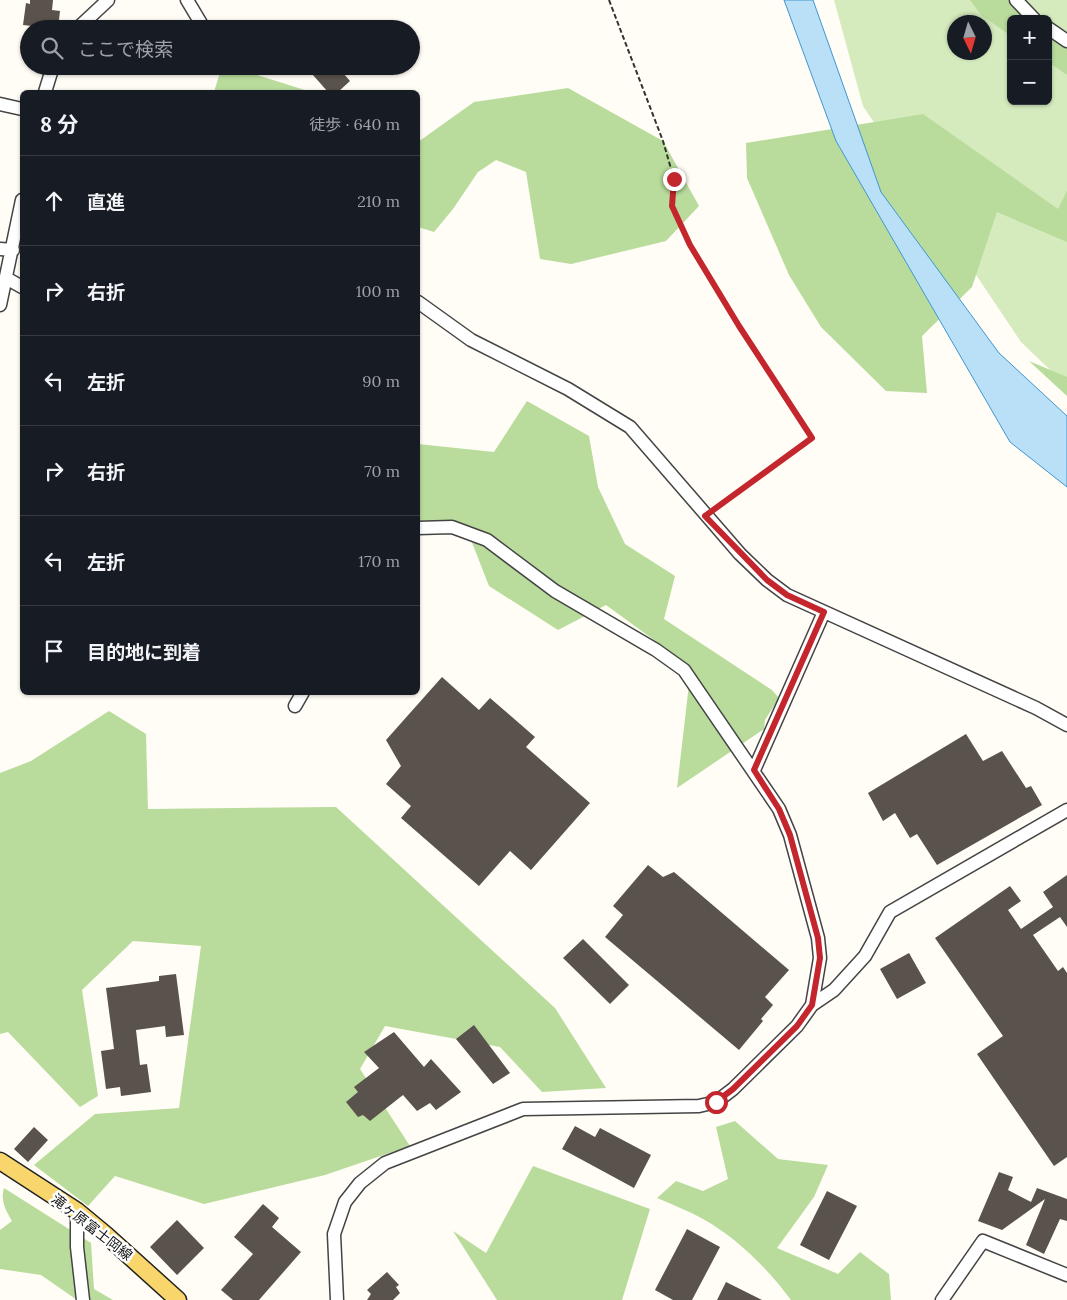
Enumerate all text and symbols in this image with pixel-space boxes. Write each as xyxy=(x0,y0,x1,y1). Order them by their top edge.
north arrow xyxy=(947,15,992,60)
map controls xyxy=(1007,15,1052,105)
button: + xyxy=(1007,15,1052,60)
search box xyxy=(20,20,420,75)
icon: search xyxy=(38,34,66,62)
text: ここで検索 xyxy=(78,37,173,61)
button: − xyxy=(1007,60,1052,105)
text: 8 分 xyxy=(40,111,79,138)
text: 徒歩 · 640 m xyxy=(309,114,400,134)
route end xyxy=(663,168,686,191)
icon: ahead xyxy=(40,187,68,215)
text: 直進 xyxy=(87,190,125,214)
text: 210 m xyxy=(357,191,400,211)
icon: right xyxy=(40,277,68,305)
text: 右折 xyxy=(87,280,125,304)
text: 100 m xyxy=(356,281,400,301)
icon: left xyxy=(40,367,68,395)
text: 左折 xyxy=(87,370,125,394)
text: 90 m xyxy=(362,371,400,391)
icon: right xyxy=(40,457,68,485)
text: 右折 xyxy=(87,460,125,484)
text: 70 m xyxy=(364,461,400,481)
icon: left xyxy=(40,547,68,575)
text: 左折 xyxy=(87,550,125,574)
text: 170 m xyxy=(358,551,400,571)
icon: arrive xyxy=(40,637,68,665)
text: 目的地に到着 xyxy=(87,640,201,664)
route start xyxy=(705,1091,728,1114)
street label: 滝ヶ原富士岡線 xyxy=(48,1190,136,1264)

